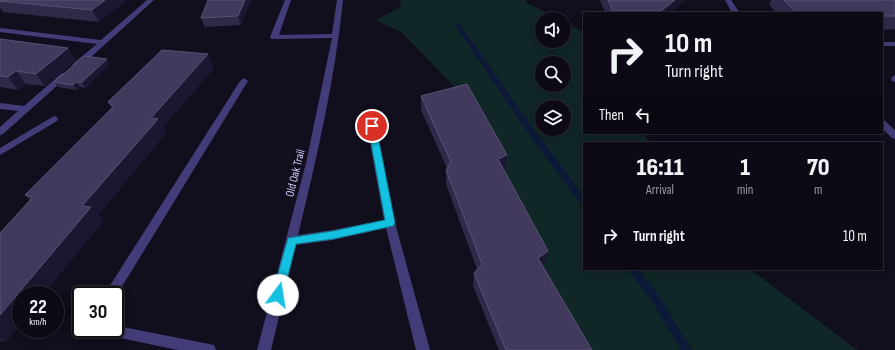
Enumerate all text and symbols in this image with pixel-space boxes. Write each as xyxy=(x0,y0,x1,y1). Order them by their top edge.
map controls xyxy=(535,12,571,136)
button: sound xyxy=(535,12,571,48)
text: 10 m xyxy=(665,27,712,60)
icon: right xyxy=(599,28,651,80)
button: search xyxy=(535,56,571,92)
text: Turn right xyxy=(665,61,723,82)
button: layers xyxy=(535,100,571,136)
icon: left xyxy=(632,104,654,126)
text: Then xyxy=(599,106,624,125)
pin xyxy=(355,109,389,143)
icon: arrive xyxy=(361,115,383,137)
street label: Old Oak Trail xyxy=(282,148,309,198)
text: 16:11 xyxy=(637,153,683,182)
text: 1 xyxy=(740,153,750,182)
text: 70 xyxy=(807,153,829,182)
text: Arrival xyxy=(646,182,674,198)
text: min xyxy=(737,182,753,198)
text: m xyxy=(814,182,822,198)
icon: right xyxy=(599,225,621,247)
text: Turn right xyxy=(633,227,685,246)
text: 10 m xyxy=(843,227,867,246)
position arrow xyxy=(257,274,299,316)
speed limit sign: 30 xyxy=(72,286,124,338)
text: 22 xyxy=(29,295,47,319)
text: km/h xyxy=(29,316,47,328)

